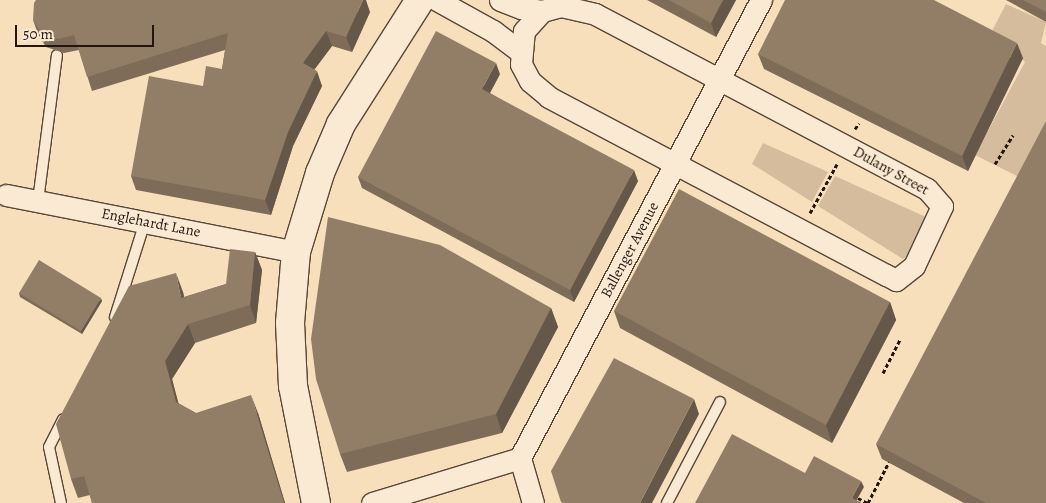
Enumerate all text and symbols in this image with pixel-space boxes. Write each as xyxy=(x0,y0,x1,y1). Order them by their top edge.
scale bar xyxy=(18,15,156,47)
text: 50 m xyxy=(23,24,53,44)
street label: Dulany Street xyxy=(850,143,932,199)
street label: Ballenger Avenue xyxy=(597,199,663,301)
street label: Englehardt Lane xyxy=(100,205,202,241)

